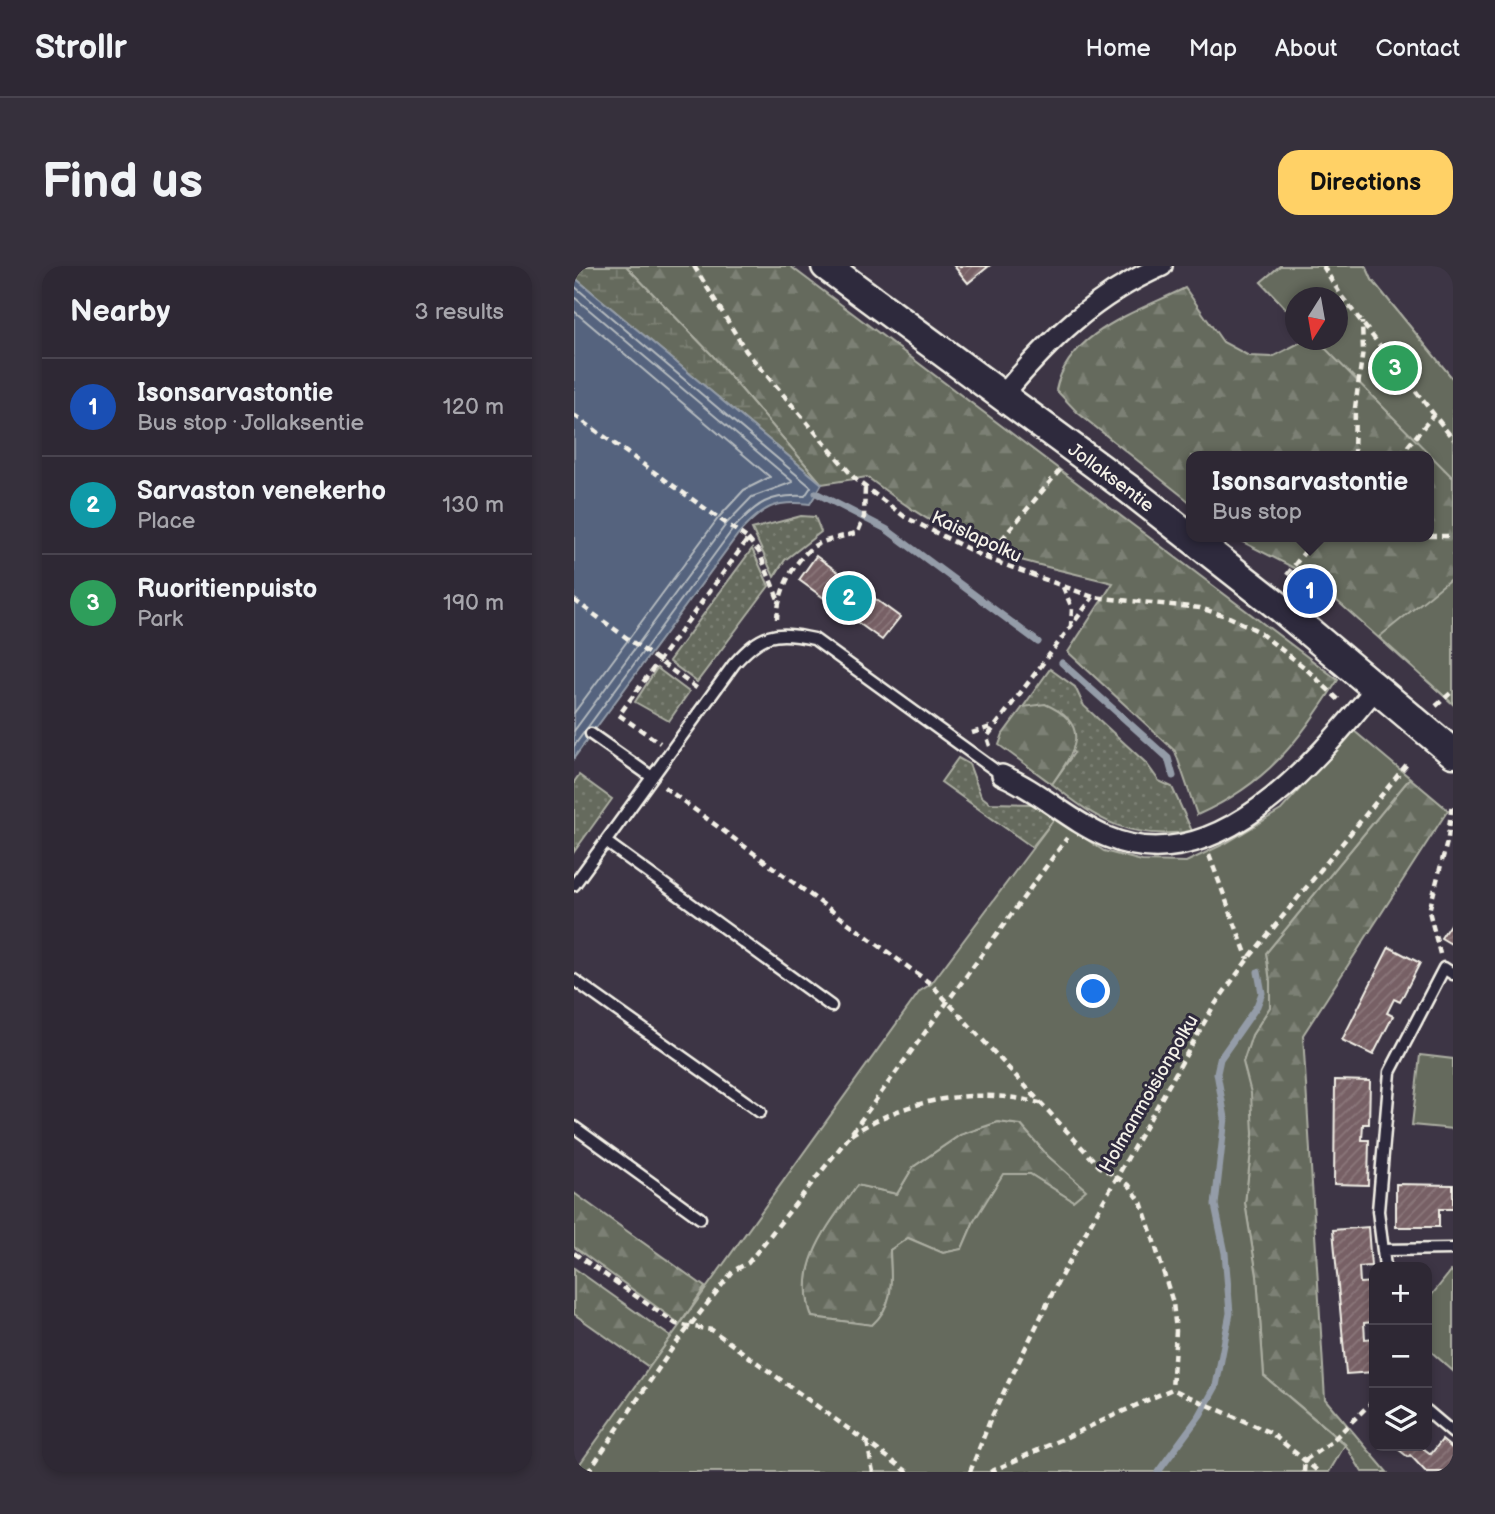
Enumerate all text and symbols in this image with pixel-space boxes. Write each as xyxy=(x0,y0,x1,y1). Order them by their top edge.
text: Strollr xyxy=(35,28,127,68)
text: Home xyxy=(1086,34,1151,63)
text: Map xyxy=(1189,34,1237,63)
text: About xyxy=(1275,34,1337,63)
text: Contact xyxy=(1375,34,1460,63)
button: Directions xyxy=(1278,150,1453,215)
text: Find us xyxy=(42,153,203,212)
north arrow xyxy=(1285,287,1348,350)
text: Nearby xyxy=(70,294,170,330)
text: 3 results xyxy=(415,298,504,326)
pin: 3 xyxy=(1372,342,1418,394)
text: Isonsarvastontie xyxy=(137,378,333,409)
text: 1 xyxy=(88,393,98,421)
text: 120 m xyxy=(443,393,504,421)
text: Bus stop · Jollaksentie xyxy=(137,409,364,437)
street label: Jollaksentie xyxy=(1063,438,1158,518)
popup xyxy=(1186,451,1434,542)
text: Isonsarvastontie xyxy=(1212,467,1408,498)
text: Sarvaston venekerho xyxy=(137,476,386,507)
text: 2 xyxy=(86,491,100,519)
text: 130 m xyxy=(442,491,504,519)
text: Bus stop xyxy=(1212,498,1302,526)
street label: Kaislapolku xyxy=(927,506,1025,568)
text: Place xyxy=(137,507,195,535)
pin: 1 xyxy=(1287,565,1333,617)
pin: 2 xyxy=(826,572,872,624)
text: Ruoritienpuisto xyxy=(137,574,317,605)
text: 3 xyxy=(86,589,100,617)
text: 190 m xyxy=(443,589,504,617)
text: Park xyxy=(137,605,183,633)
your location xyxy=(1076,974,1110,1008)
street label: Holmanmoisionpolku xyxy=(1095,1011,1204,1177)
map controls xyxy=(1369,1262,1432,1451)
button: + xyxy=(1369,1262,1432,1325)
button: − xyxy=(1369,1325,1432,1388)
button: layers xyxy=(1369,1388,1432,1451)

